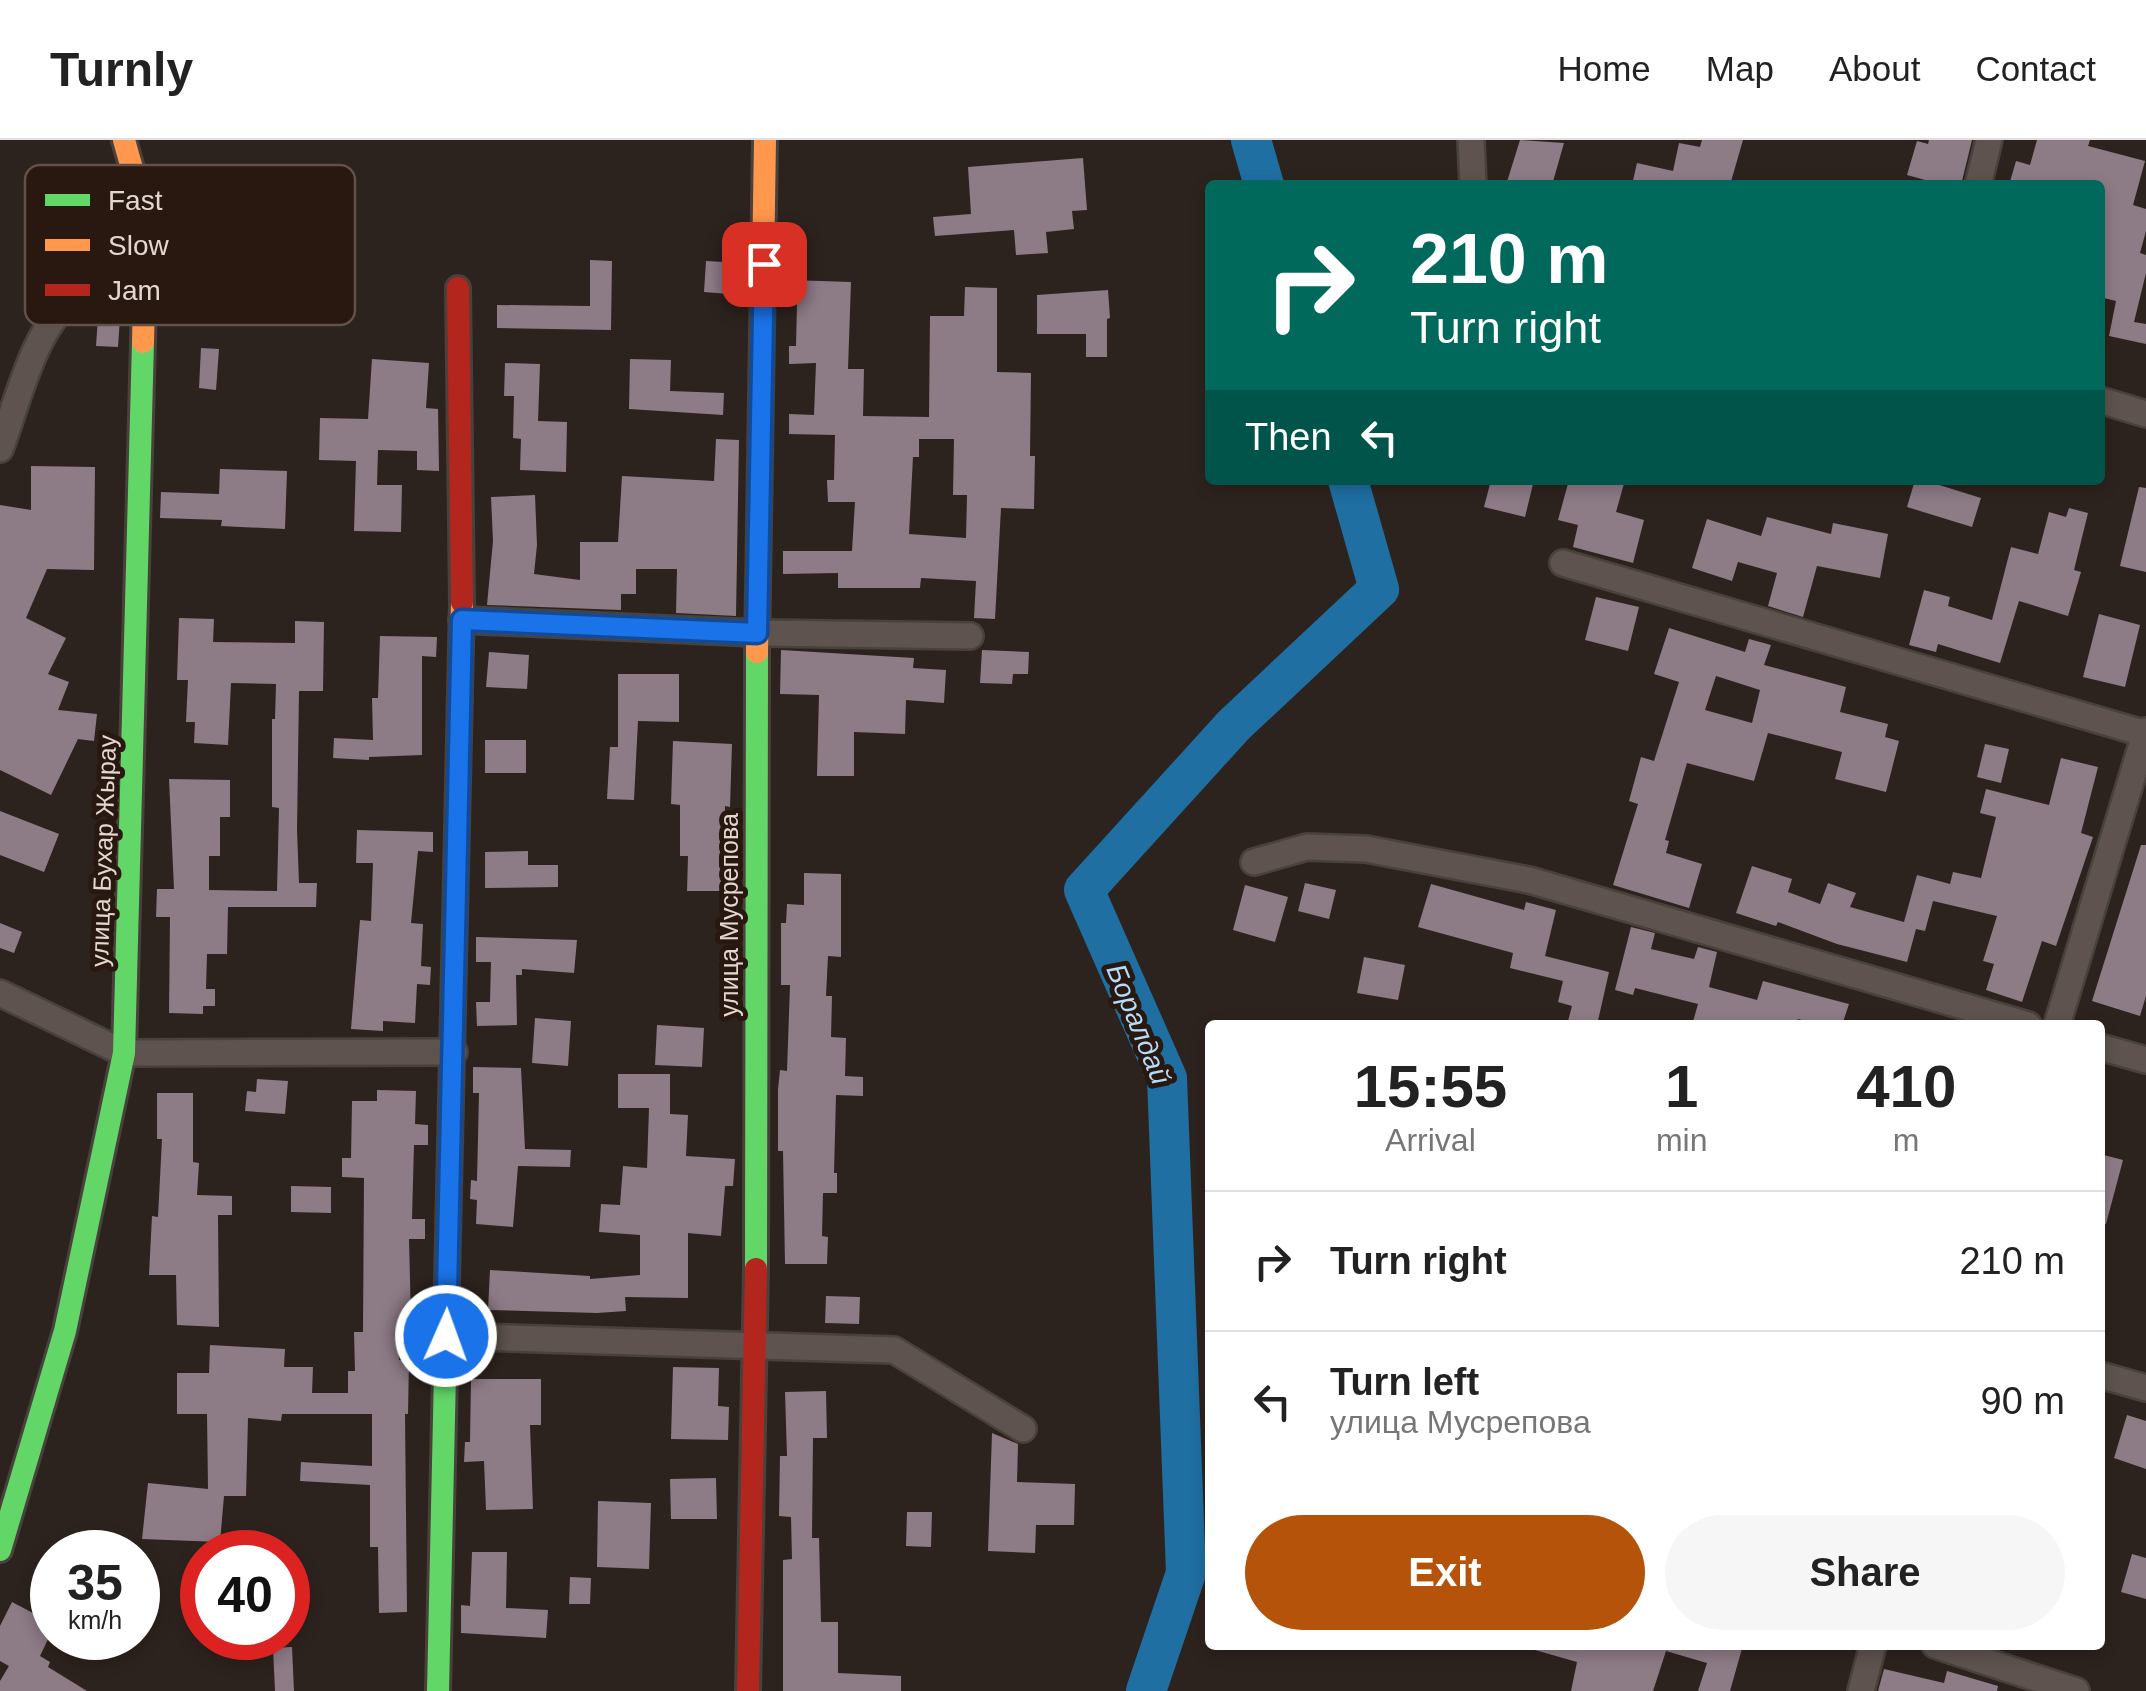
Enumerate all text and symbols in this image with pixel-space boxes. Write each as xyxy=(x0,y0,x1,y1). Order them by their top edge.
text: Turnly xyxy=(50,43,193,96)
text: Home xyxy=(1557,49,1651,88)
text: Map xyxy=(1706,49,1774,88)
text: About xyxy=(1829,49,1920,88)
text: Contact xyxy=(1975,49,2096,88)
legend xyxy=(25,165,355,325)
text: Fast xyxy=(108,185,163,216)
icon: right xyxy=(1245,220,1375,350)
text: 210 m xyxy=(1410,220,1608,298)
pin xyxy=(722,222,807,307)
text: Slow xyxy=(108,230,169,261)
icon: arrive xyxy=(737,237,792,292)
text: Jam xyxy=(108,275,161,306)
text: Turn right xyxy=(1410,302,1601,353)
icon: left xyxy=(1352,410,1407,465)
text: Then xyxy=(1245,416,1332,458)
street label: улица Бухар Жырау xyxy=(85,734,121,967)
street label: улица Мусрепова xyxy=(715,813,743,1017)
water label: Боралдай xyxy=(1100,959,1177,1089)
text: 15:55 xyxy=(1354,1053,1507,1120)
text: 1 xyxy=(1665,1053,1698,1120)
text: 410 xyxy=(1856,1053,1956,1120)
text: Arrival xyxy=(1385,1122,1476,1158)
text: min xyxy=(1656,1122,1707,1158)
text: m xyxy=(1893,1122,1920,1158)
icon: right xyxy=(1245,1234,1300,1289)
text: Turn right xyxy=(1330,1240,1507,1282)
text: 210 m xyxy=(1959,1240,2065,1282)
position arrow xyxy=(394,1284,498,1388)
text: Turn left xyxy=(1330,1361,1479,1403)
icon: left xyxy=(1245,1374,1300,1429)
text: 90 m xyxy=(1981,1380,2065,1422)
text: улица Мусрепова xyxy=(1330,1404,1591,1440)
button: Exit xyxy=(1245,1515,1645,1630)
button: Share xyxy=(1665,1515,2065,1630)
speed limit sign: 40 xyxy=(180,1530,310,1660)
text: 35 xyxy=(67,1555,123,1611)
text: km/h xyxy=(68,1606,122,1634)

